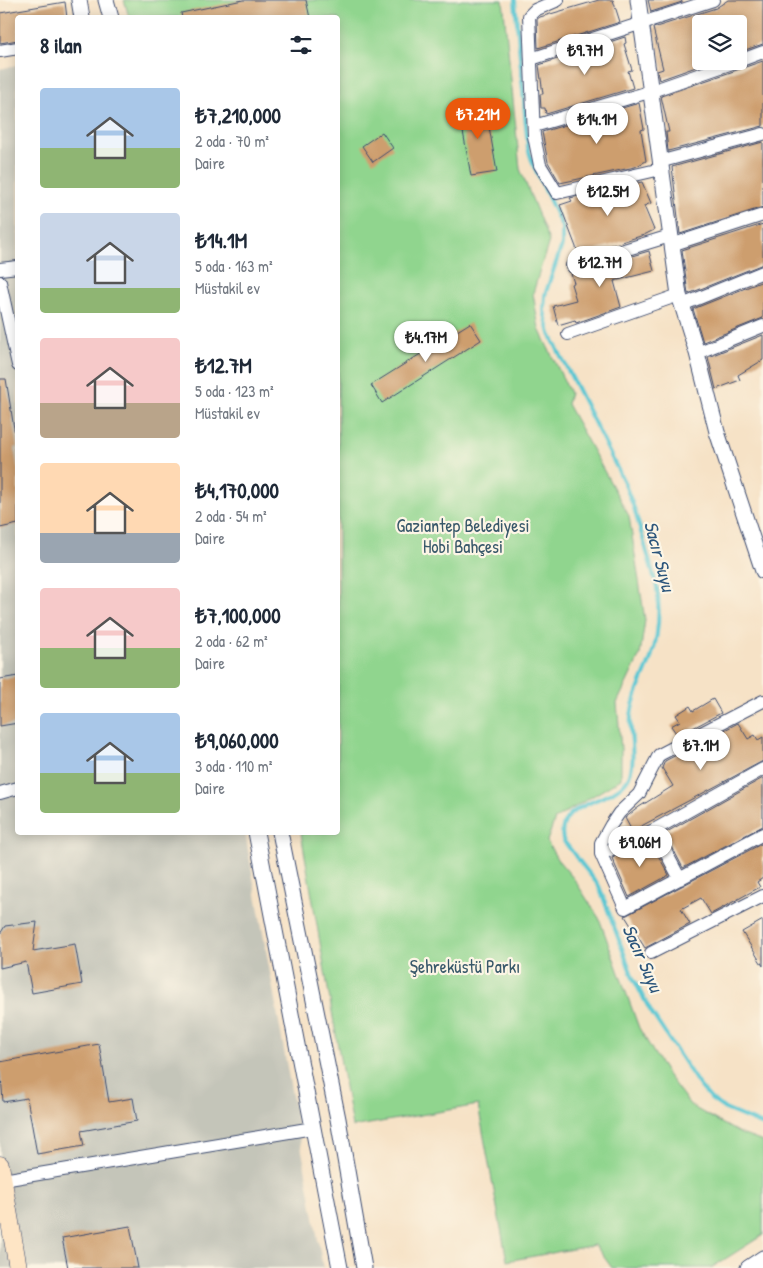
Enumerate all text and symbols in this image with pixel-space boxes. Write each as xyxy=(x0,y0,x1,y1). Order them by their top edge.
map controls xyxy=(692,15,747,70)
button: layers xyxy=(692,15,747,70)
text: 8 ilan xyxy=(40,31,82,60)
icon: filters xyxy=(287,31,315,59)
pin: ₺9.7M xyxy=(550,34,620,76)
text: ₺9.7M xyxy=(567,39,603,61)
pin: ₺7.21M xyxy=(437,98,519,140)
text: ₺7,210,000 xyxy=(195,101,281,130)
pin: ₺14.1M xyxy=(556,102,638,145)
text: ₺7.21M xyxy=(456,103,500,125)
icon: home xyxy=(80,108,140,168)
text: ₺14.1M xyxy=(577,108,617,130)
text: 2 oda · 70 m² xyxy=(195,130,269,152)
text: Daire xyxy=(195,152,225,174)
pin: ₺12.5M xyxy=(567,174,649,217)
text: ₺12.5M xyxy=(587,180,629,202)
text: ₺14.1M xyxy=(195,226,247,255)
icon: home xyxy=(80,233,140,293)
pin: ₺12.7M xyxy=(559,246,641,288)
text: ₺12.7M xyxy=(578,251,622,273)
text: 5 oda · 163 m² xyxy=(195,255,273,277)
text: Müstakil ev xyxy=(195,277,260,299)
pin: ₺4.17M xyxy=(385,320,467,363)
text: ₺4.17M xyxy=(405,326,447,348)
text: ₺12.7M xyxy=(195,351,252,380)
icon: home xyxy=(80,358,140,418)
text: 5 oda · 123 m² xyxy=(195,380,274,402)
text: Müstakil ev xyxy=(195,402,260,424)
text: ₺4,170,000 xyxy=(195,476,279,505)
icon: home xyxy=(80,483,140,543)
text: 2 oda · 54 m² xyxy=(195,505,267,527)
park label: Gaziantep Belediyesi Hobi Bahçesi xyxy=(397,513,529,559)
water label: Sacır Suyu xyxy=(638,518,682,595)
text: Daire xyxy=(195,527,225,549)
text: ₺7,100,000 xyxy=(195,601,281,630)
icon: home xyxy=(80,608,140,668)
text: 2 oda · 62 m² xyxy=(195,630,268,652)
text: Daire xyxy=(195,652,225,674)
text: ₺9,060,000 xyxy=(195,726,279,755)
pin: ₺7.1M xyxy=(666,728,736,771)
icon: home xyxy=(80,733,140,793)
text: ₺7.1M xyxy=(683,734,719,756)
text: 3 oda · 110 m² xyxy=(195,755,272,777)
text: Daire xyxy=(195,777,225,799)
pin: ₺9.06M xyxy=(599,826,681,868)
text: ₺9.06M xyxy=(619,831,661,853)
water label: Sacır Suyu xyxy=(617,920,670,997)
park label: Şehreküstü Parkı xyxy=(410,954,520,979)

